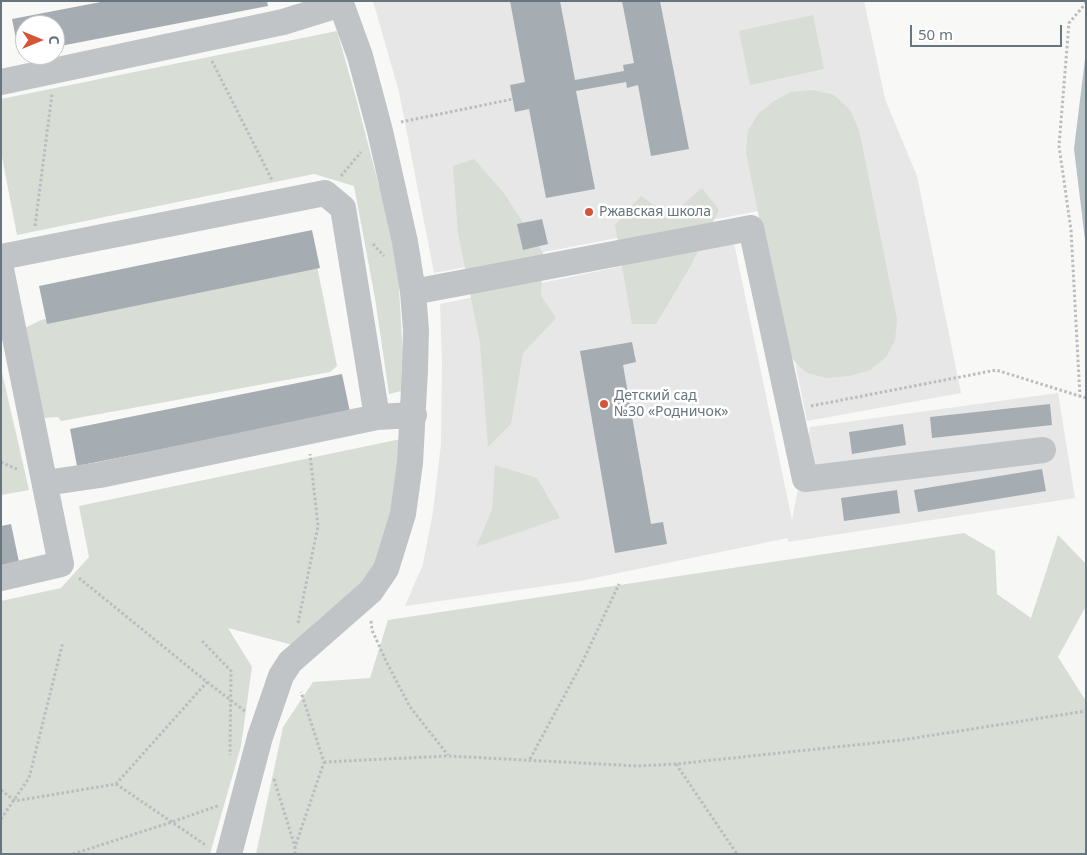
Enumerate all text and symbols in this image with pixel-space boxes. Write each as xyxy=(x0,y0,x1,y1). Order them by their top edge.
north arrow xyxy=(15,15,65,65)
scale bar xyxy=(912,15,1064,47)
text: 50 m xyxy=(918,24,953,44)
text: С xyxy=(45,35,64,45)
place label: Ржавская школа xyxy=(599,204,711,220)
marker: Ржавская школа xyxy=(583,206,595,218)
place label: Детский сад №30 «Родничок» xyxy=(614,388,728,421)
marker: Детский сад №30 «Родничок» xyxy=(598,398,610,410)

